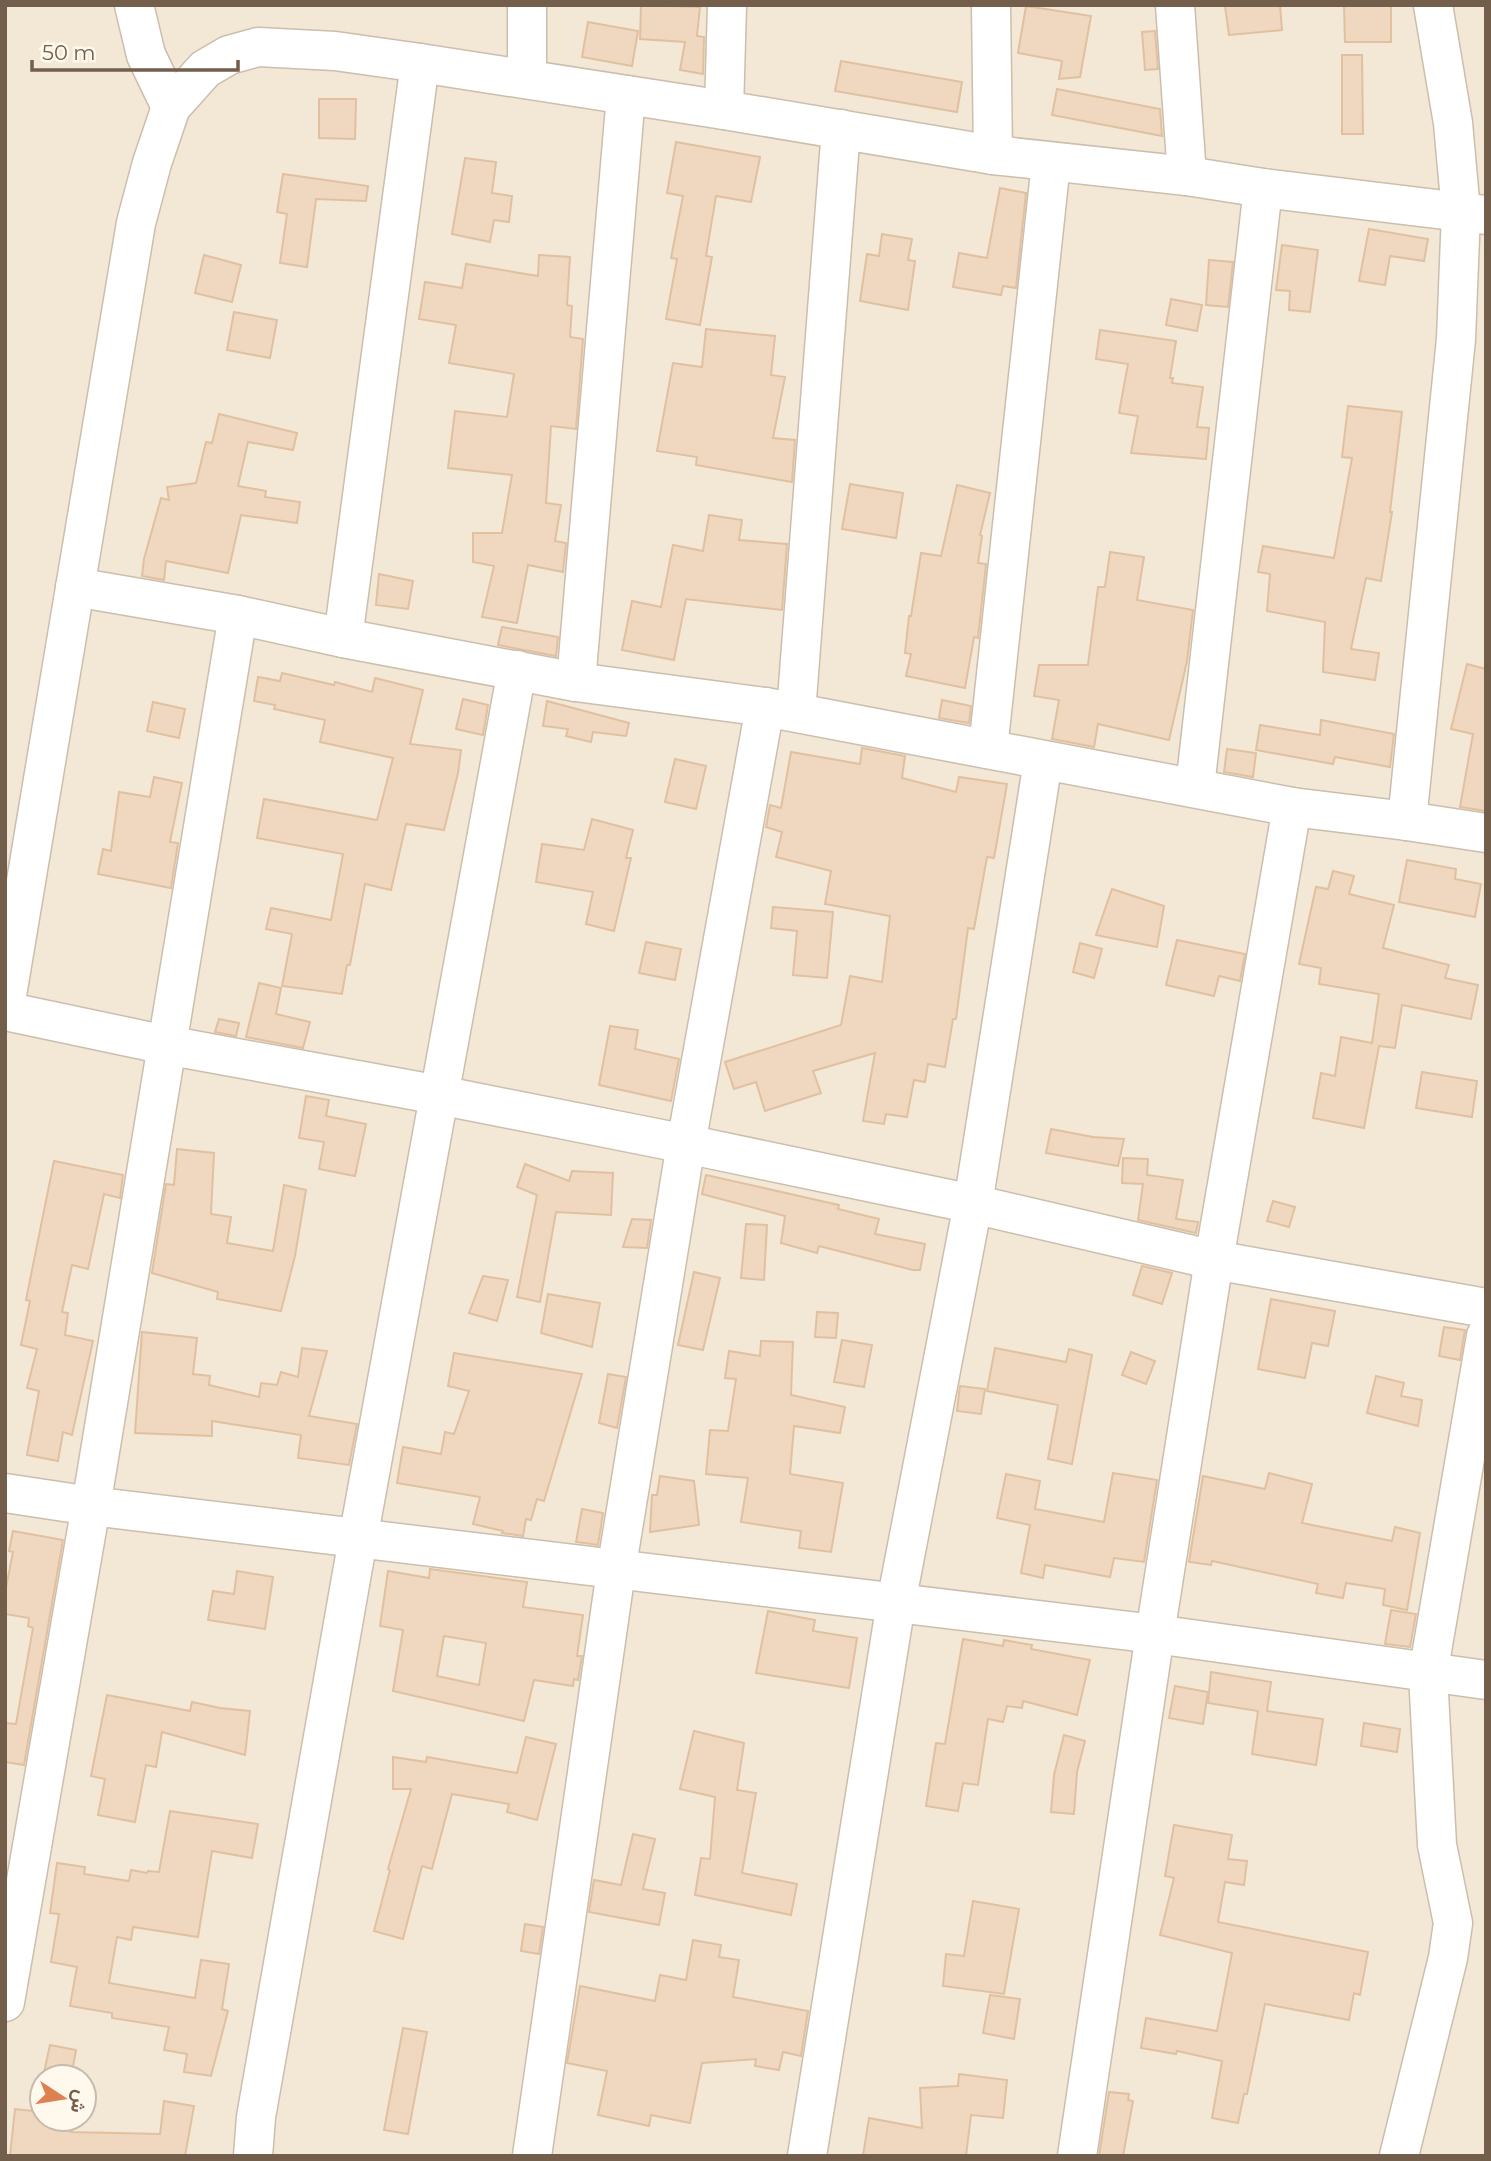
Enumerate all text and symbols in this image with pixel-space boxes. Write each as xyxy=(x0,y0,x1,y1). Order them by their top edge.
scale bar xyxy=(32,28,238,72)
text: 50 m xyxy=(42,40,96,65)
north arrow xyxy=(28,2063,98,2133)
text: ش xyxy=(65,2088,93,2115)

